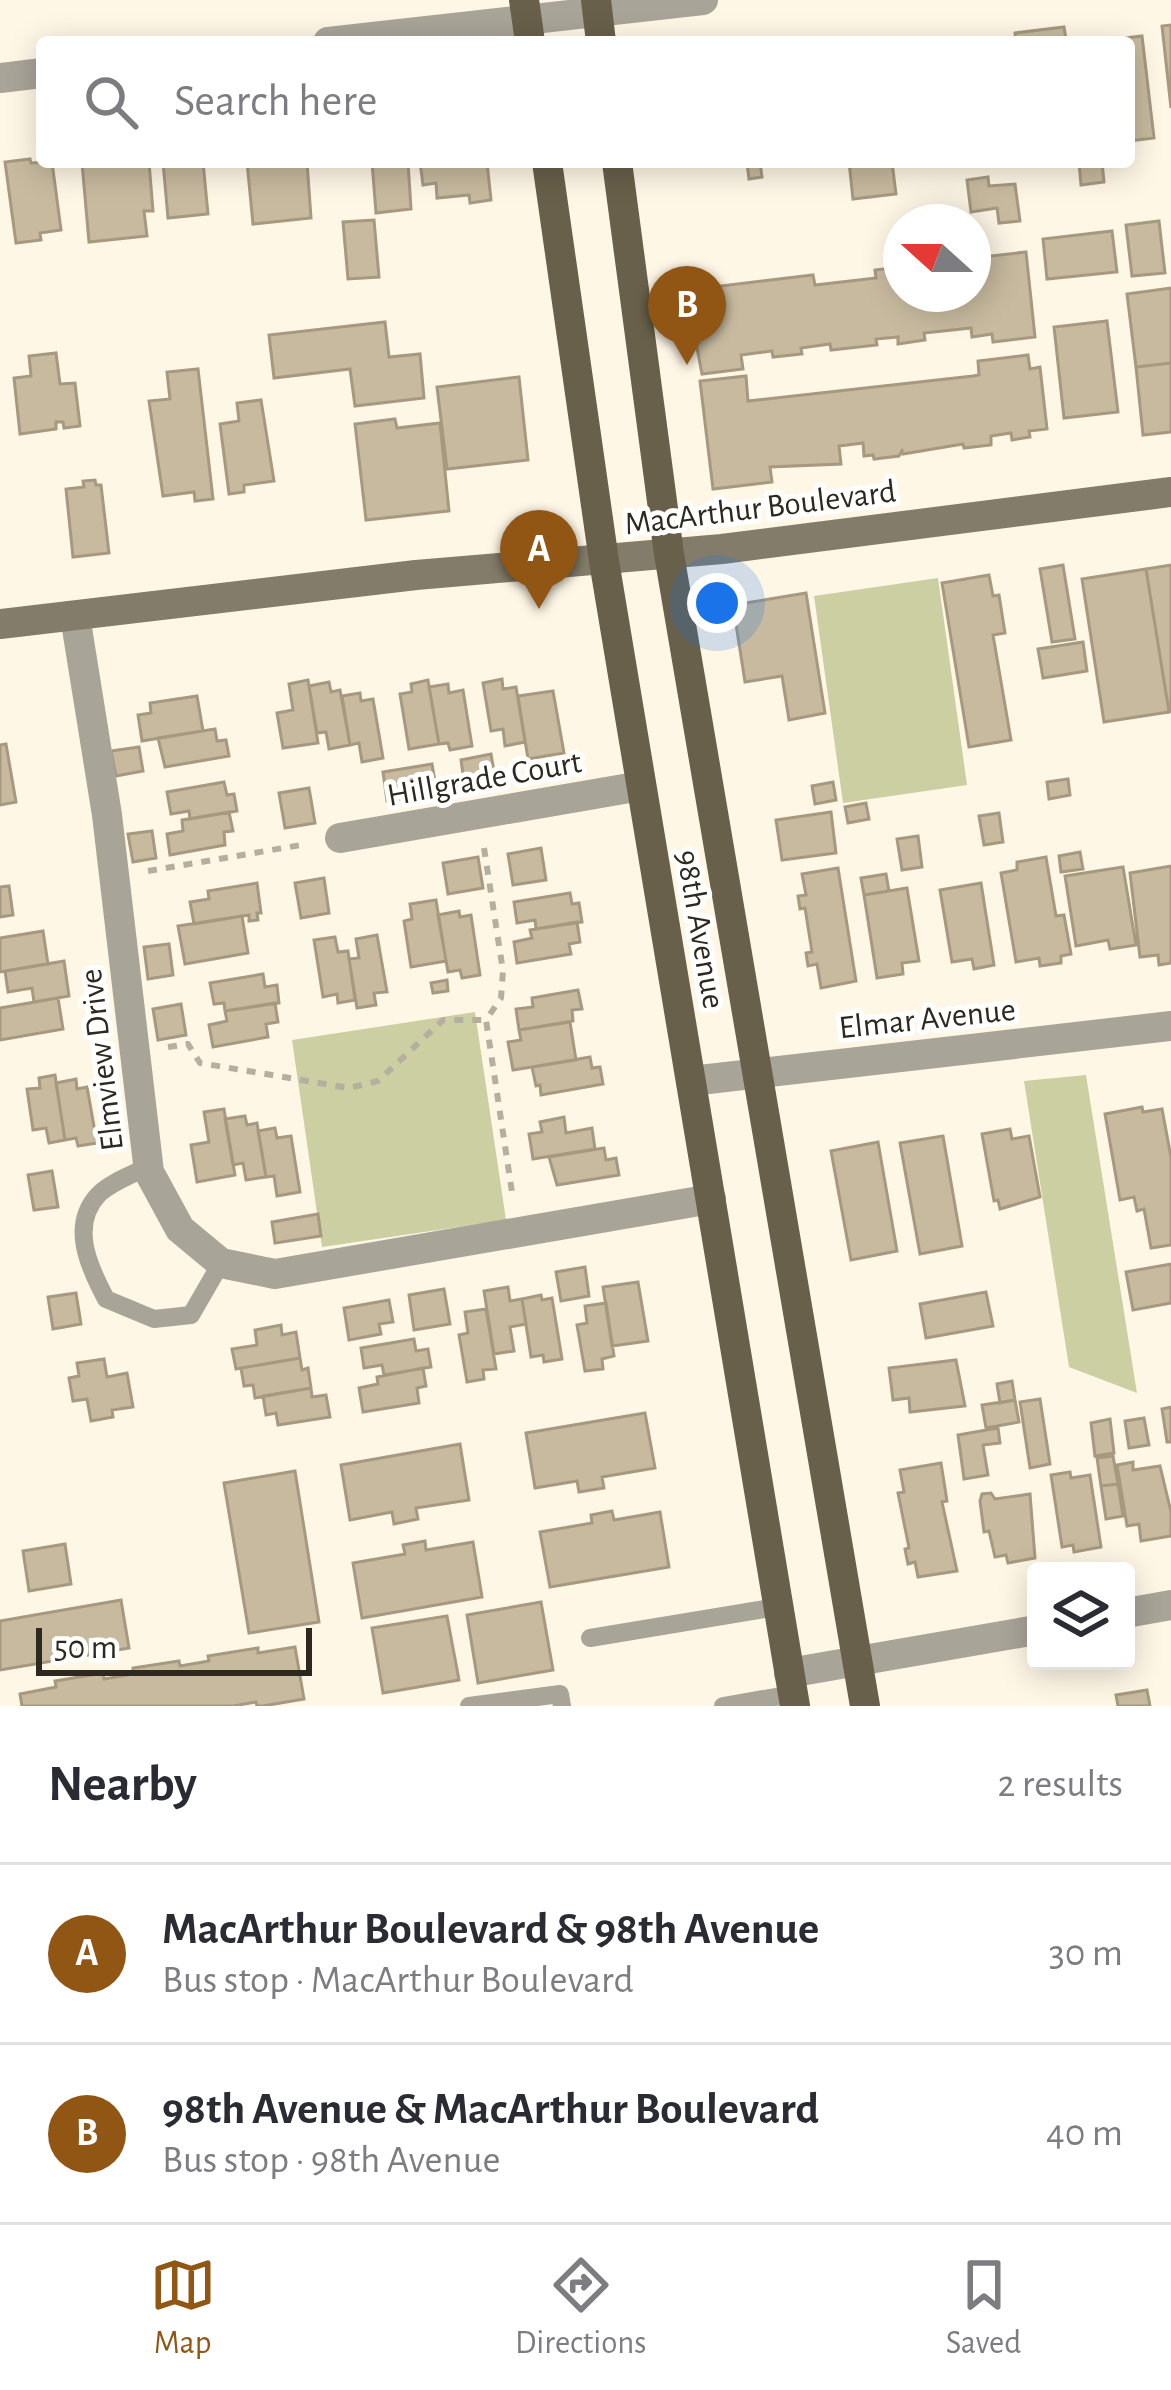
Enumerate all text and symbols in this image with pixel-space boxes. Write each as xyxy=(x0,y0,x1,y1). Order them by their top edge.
search box xyxy=(36,36,1135,168)
icon: search xyxy=(78,69,144,135)
text: Search here xyxy=(174,79,377,124)
north arrow xyxy=(883,204,991,312)
pin: B xyxy=(648,266,726,365)
street label: MacArthur Boulevard xyxy=(623,475,898,542)
pin: A xyxy=(500,510,578,609)
your location xyxy=(687,573,747,633)
street label: Hillgrade Court xyxy=(385,746,585,813)
street label: 98th Avenue xyxy=(669,848,730,1011)
street label: Elmview Drive xyxy=(75,967,130,1153)
street label: Elmar Avenue xyxy=(837,994,1017,1045)
map controls xyxy=(1027,1562,1135,1670)
button: layers xyxy=(1027,1562,1135,1670)
scale bar xyxy=(36,1622,312,1675)
text: 50 m xyxy=(54,1632,117,1665)
text: Nearby xyxy=(48,1759,197,1810)
text: 2 results xyxy=(997,1765,1123,1804)
text: MacArthur Boulevard & 98th Avenue xyxy=(162,1907,819,1952)
text: A xyxy=(75,1934,99,1973)
text: 30 m xyxy=(1049,1934,1123,1973)
text: Bus stop · MacArthur Boulevard xyxy=(162,1961,634,2000)
text: 98th Avenue & MacArthur Boulevard xyxy=(162,2087,819,2132)
text: B xyxy=(76,2114,98,2153)
text: 40 m xyxy=(1046,2114,1123,2153)
text: Bus stop · 98th Avenue xyxy=(162,2141,500,2180)
tab: Map xyxy=(150,2252,216,2364)
tab: Directions xyxy=(515,2252,646,2364)
tab: Saved xyxy=(946,2252,1021,2364)

